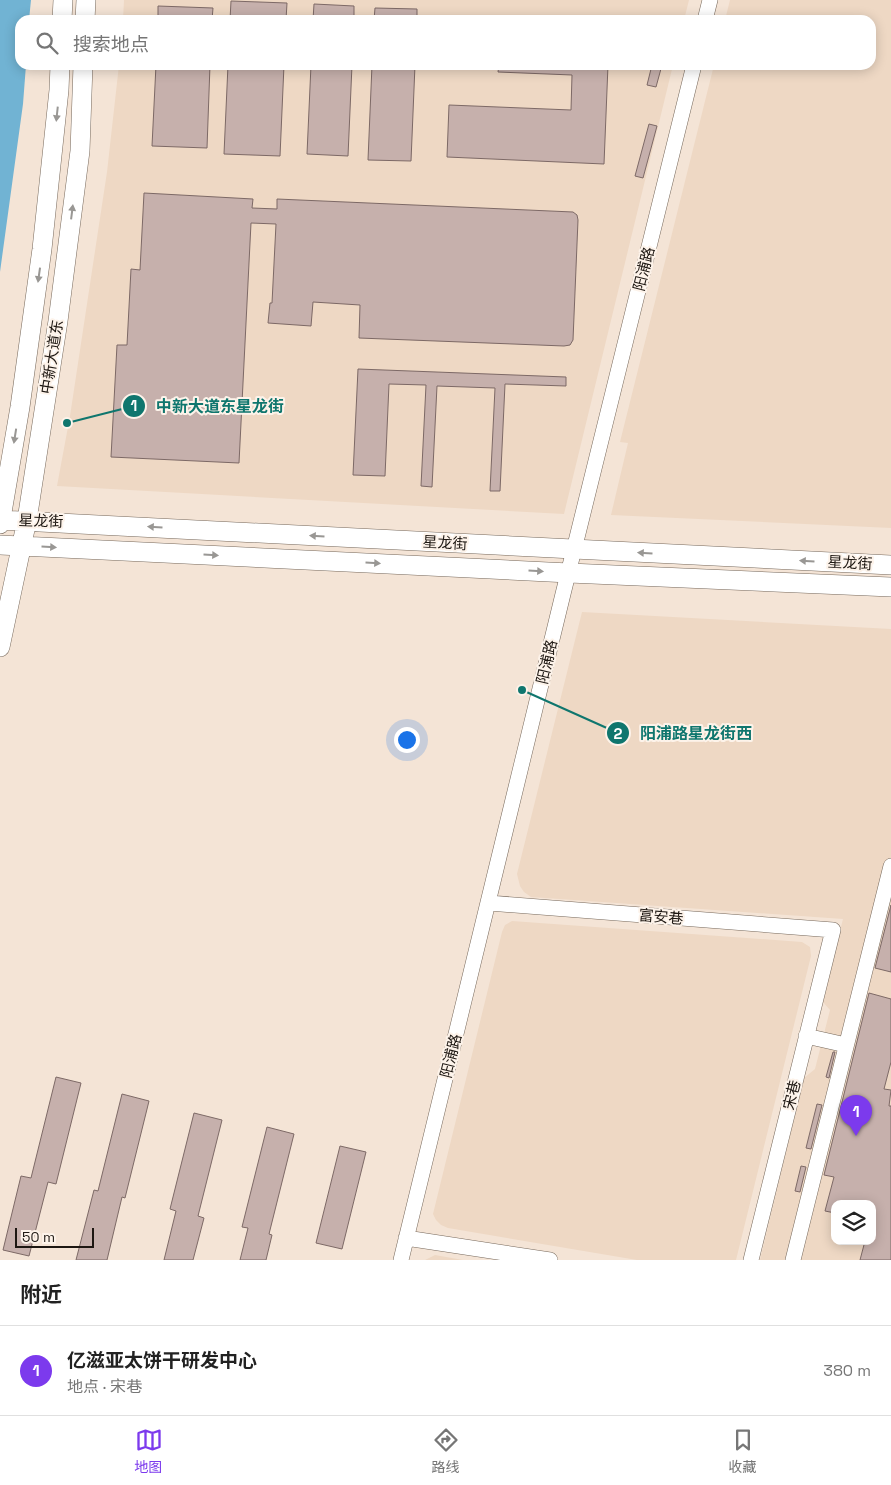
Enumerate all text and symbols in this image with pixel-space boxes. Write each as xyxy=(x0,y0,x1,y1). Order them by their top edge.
search box xyxy=(15,15,876,70)
icon: search xyxy=(33,29,61,57)
text: 搜索地点 xyxy=(73,32,149,57)
one-way arrow xyxy=(53,106,61,122)
one-way arrow xyxy=(68,204,76,220)
street label: 阳浦路 xyxy=(629,245,658,293)
one-way arrow xyxy=(34,267,42,283)
street label: 中新大道东 xyxy=(36,318,67,395)
callout: 中新大道东星龙街 xyxy=(121,391,294,422)
text: 1 xyxy=(131,396,137,415)
text: 中新大道东星龙街 xyxy=(156,396,284,417)
one-way arrow xyxy=(10,428,18,444)
street label: 星龙街 xyxy=(18,510,64,531)
one-way arrow xyxy=(146,523,162,531)
one-way arrow xyxy=(309,531,325,539)
street label: 星龙街 xyxy=(422,532,468,553)
one-way arrow xyxy=(41,543,57,551)
one-way arrow xyxy=(637,548,653,556)
one-way arrow xyxy=(203,552,219,560)
street label: 星龙街 xyxy=(827,552,873,573)
one-way arrow xyxy=(799,556,815,564)
one-way arrow xyxy=(366,560,382,568)
one-way arrow xyxy=(528,568,544,576)
street label: 阳浦路 xyxy=(532,638,561,686)
callout: 阳浦路星龙街西 xyxy=(605,718,762,749)
text: 阳浦路星龙街西 xyxy=(640,723,752,744)
text: 2 xyxy=(614,724,623,743)
your location xyxy=(394,727,420,753)
street label: 富安巷 xyxy=(638,905,684,928)
street label: 阳浦路 xyxy=(436,1032,465,1080)
street label: 宋巷 xyxy=(779,1078,804,1112)
pin: 1 xyxy=(840,1095,872,1136)
map controls xyxy=(831,1200,876,1245)
button: layers xyxy=(831,1200,876,1245)
scale bar xyxy=(15,1225,94,1248)
text: 50 m xyxy=(22,1228,55,1246)
text: 附近 xyxy=(20,1281,62,1308)
text: 亿滋亚太饼干研发中心 xyxy=(67,1348,257,1373)
text: 1 xyxy=(32,1360,40,1381)
text: 380 m xyxy=(823,1360,871,1381)
text: 地点 · 宋巷 xyxy=(67,1376,142,1397)
tab: 地图 xyxy=(135,1426,163,1476)
tab: 路线 xyxy=(432,1426,460,1476)
tab: 收藏 xyxy=(729,1426,757,1476)

